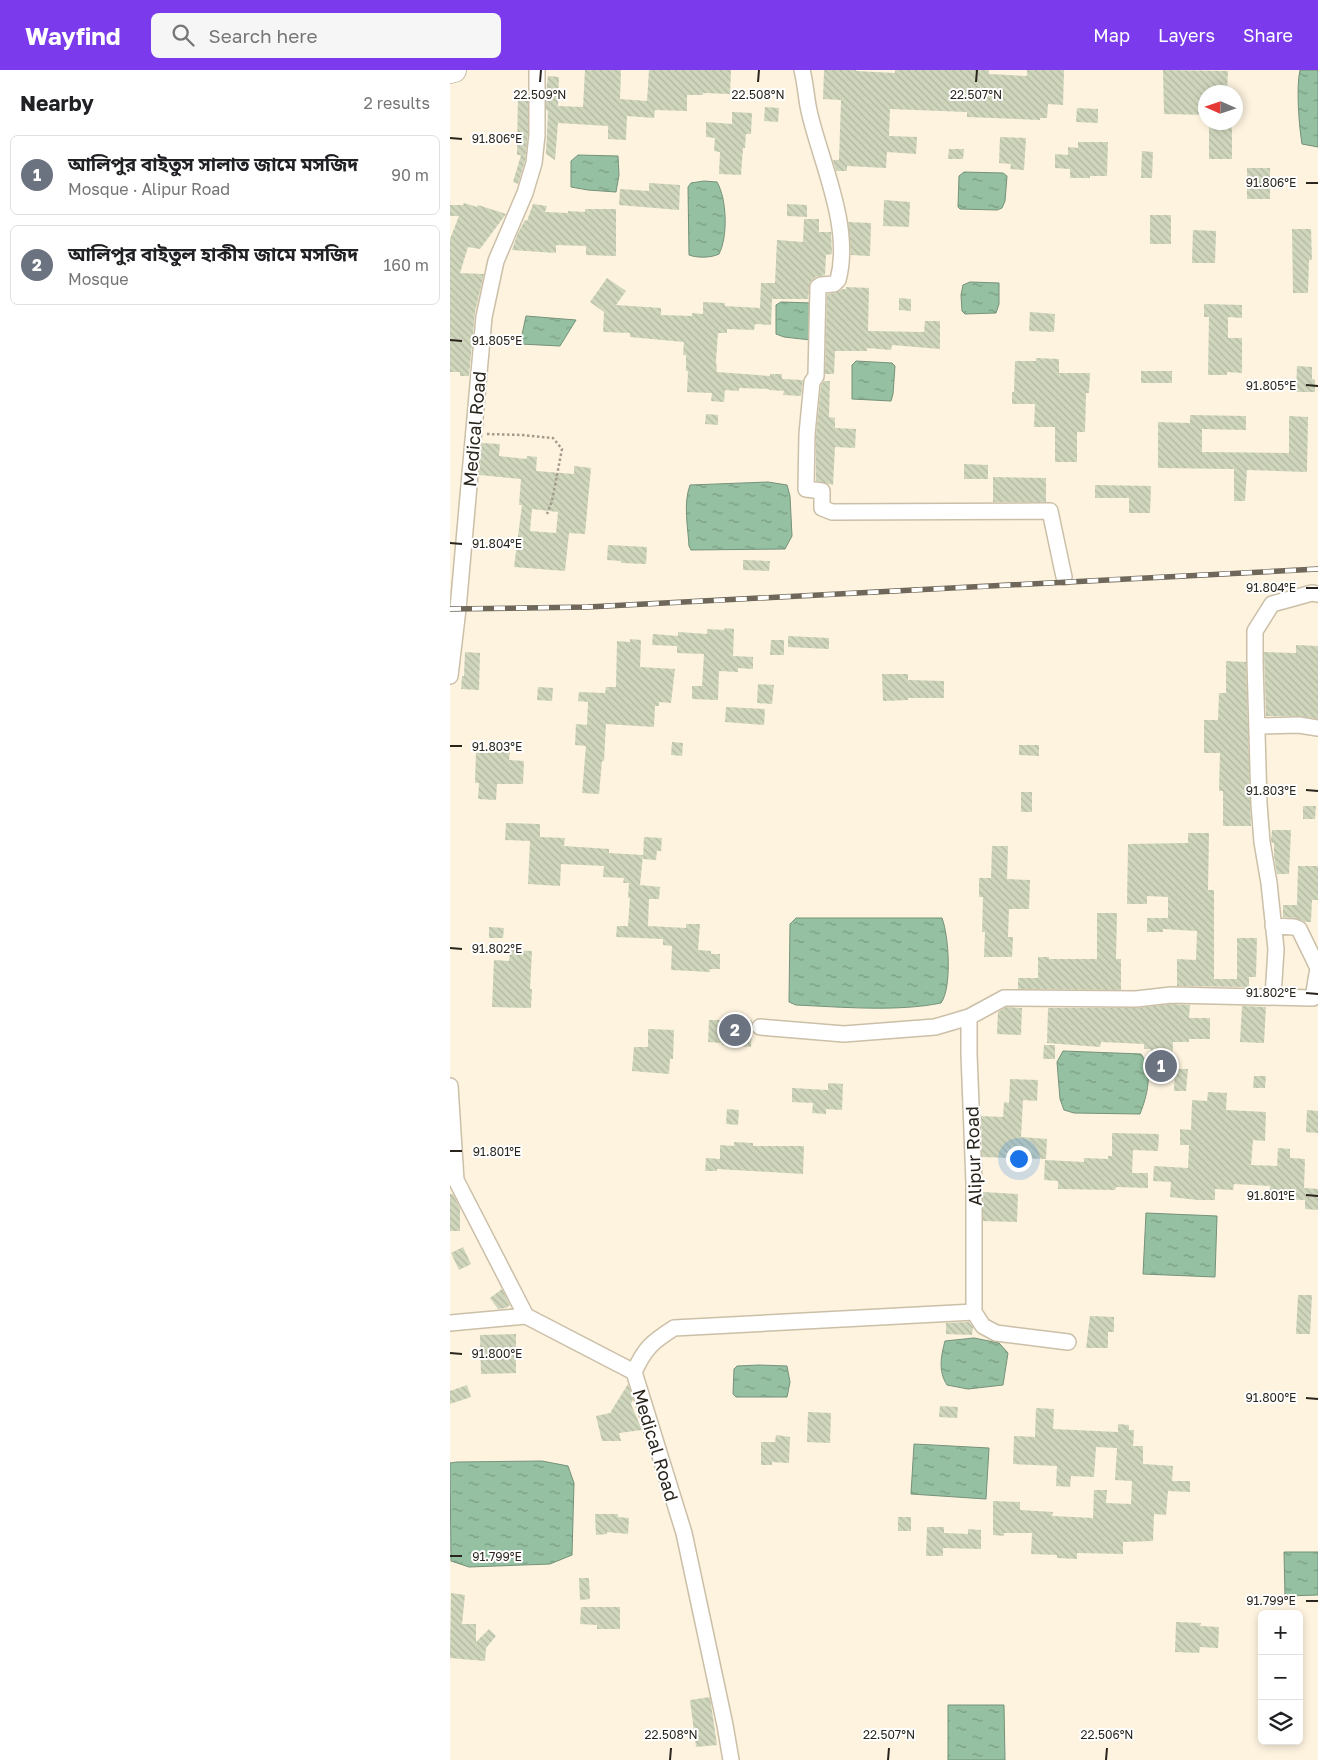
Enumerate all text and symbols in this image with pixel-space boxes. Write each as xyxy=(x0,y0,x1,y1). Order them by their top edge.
search box xyxy=(151,13,501,58)
text: Wayfind xyxy=(25,21,121,50)
icon: search xyxy=(169,21,197,49)
text: Search here xyxy=(209,24,317,47)
text: Map xyxy=(1093,24,1130,46)
text: Layers xyxy=(1158,24,1215,46)
text: Share xyxy=(1243,24,1293,46)
north arrow xyxy=(1198,85,1243,130)
text: 22.509°N xyxy=(514,87,566,102)
text: 22.508°N xyxy=(731,87,785,102)
text: 22.507°N xyxy=(950,87,1002,102)
text: Nearby xyxy=(20,90,94,116)
text: 2 results xyxy=(364,93,430,113)
text: 91.806°E xyxy=(472,131,522,146)
text: আলিপুর বাইতুস সালাত জামে মসজিদ xyxy=(68,152,358,175)
text: 1 xyxy=(33,165,41,185)
text: 90 m xyxy=(391,165,429,185)
text: 91.806°E xyxy=(1246,175,1296,190)
text: Mosque · Alipur Road xyxy=(68,179,230,199)
text: আলিপুর বাইতুল হাকীম জামে মসজিদ xyxy=(68,242,358,265)
text: 2 xyxy=(32,255,42,275)
text: 160 m xyxy=(383,255,429,275)
text: Mosque xyxy=(68,269,129,289)
text: 91.805°E xyxy=(472,333,522,348)
street label: Medical Road xyxy=(458,370,490,488)
text: 91.805°E xyxy=(1246,378,1296,393)
text: 91.804°E xyxy=(472,536,522,551)
text: 91.804°E xyxy=(1246,580,1296,595)
text: 91.803°E xyxy=(472,739,522,754)
text: 91.803°E xyxy=(1246,783,1296,798)
text: 91.802°E xyxy=(472,941,522,956)
text: 91.802°E xyxy=(1246,985,1296,1000)
pin: 2 xyxy=(719,1011,751,1049)
pin: 1 xyxy=(1145,1047,1177,1085)
street label: Alipur Road xyxy=(960,1106,986,1206)
text: 91.801°E xyxy=(473,1144,521,1159)
your location xyxy=(1006,1146,1032,1172)
text: 91.801°E xyxy=(1247,1188,1295,1203)
text: 91.800°E xyxy=(472,1346,522,1361)
street label: Medical Road xyxy=(629,1386,683,1504)
text: 91.800°E xyxy=(1246,1390,1296,1405)
text: 91.799°E xyxy=(472,1549,522,1564)
text: 91.799°E xyxy=(1246,1593,1296,1608)
map controls xyxy=(1258,1610,1303,1745)
button: + xyxy=(1258,1610,1303,1655)
button: − xyxy=(1258,1655,1303,1700)
button: layers xyxy=(1258,1700,1303,1745)
text: 22.508°N xyxy=(644,1727,698,1742)
text: 22.507°N xyxy=(863,1727,915,1742)
text: 22.506°N xyxy=(1081,1727,1133,1742)

